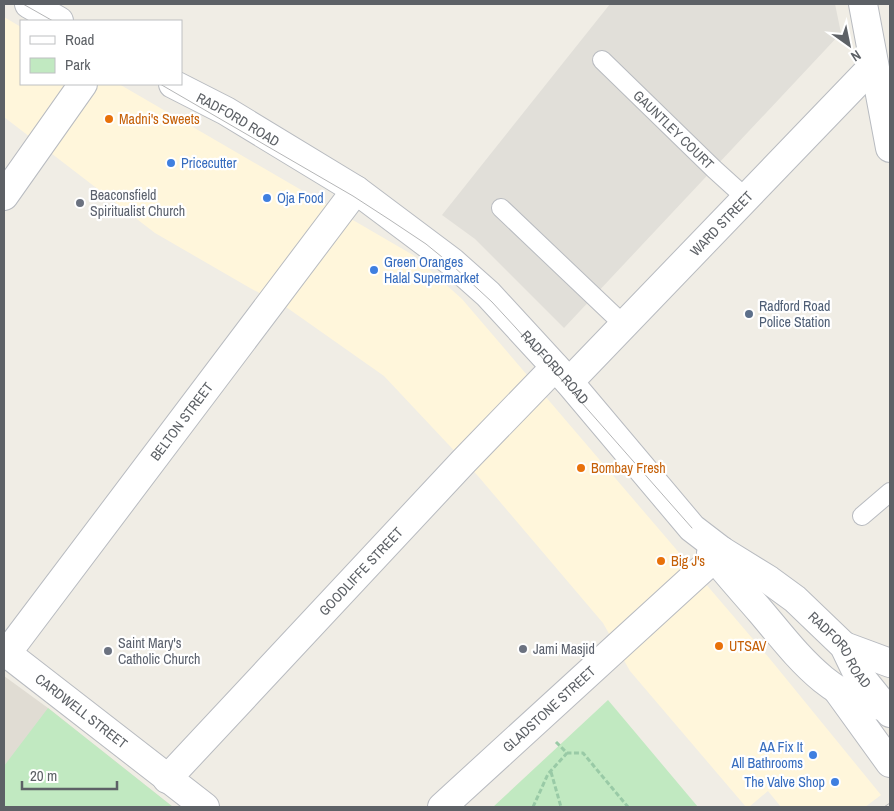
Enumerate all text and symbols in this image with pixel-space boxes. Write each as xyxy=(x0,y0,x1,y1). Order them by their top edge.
legend xyxy=(20,20,182,85)
north arrow xyxy=(824,20,874,70)
text: Road xyxy=(65,29,94,50)
text: N xyxy=(848,46,864,66)
text: Park xyxy=(65,54,91,75)
street label: GAUNTLEY COURT xyxy=(630,86,718,173)
street label: RADFORD ROAD xyxy=(193,88,283,150)
place label: Madni's Sweets xyxy=(119,110,200,128)
marker: Madni's Sweets xyxy=(103,113,115,125)
place label: Pricecutter xyxy=(181,154,237,172)
marker: Pricecutter xyxy=(165,157,177,169)
place label: Beaconsfield Spiritualist Church xyxy=(90,186,185,220)
street label: WARD STREET xyxy=(686,187,757,260)
place label: Oja Food xyxy=(277,189,324,207)
marker: Oja Food xyxy=(261,192,273,204)
marker: Beaconsfield Spiritualist Church xyxy=(74,197,86,209)
place label: Green Oranges Halal Supermarket xyxy=(384,253,479,287)
marker: Green Oranges Halal Supermarket xyxy=(368,264,380,276)
place label: Radford Road Police Station xyxy=(759,297,830,331)
marker: Radford Road Police Station xyxy=(743,308,755,320)
street label: RADFORD ROAD xyxy=(517,327,593,408)
street label: BELTON STREET xyxy=(146,379,217,464)
place label: Bombay Fresh xyxy=(591,459,666,477)
marker: Bombay Fresh xyxy=(575,462,587,474)
street label: GOODLIFFE STREET xyxy=(315,523,407,620)
place label: Big J's xyxy=(671,552,705,570)
marker: Big J's xyxy=(655,555,667,567)
street label: RADFORD ROAD xyxy=(805,608,875,692)
place label: Saint Mary's Catholic Church xyxy=(118,634,200,668)
place label: UTSAV xyxy=(729,637,767,655)
place label: Jami Masjid xyxy=(533,640,595,658)
marker: UTSAV xyxy=(713,640,725,652)
marker: Jami Masjid xyxy=(517,643,529,655)
marker: Saint Mary's Catholic Church xyxy=(102,645,114,657)
street label: GLADSTONE STREET xyxy=(499,662,599,756)
street label: CARDWELL STREET xyxy=(32,670,131,753)
place label: AA Fix It All Bathrooms xyxy=(731,738,803,772)
marker: AA Fix It All Bathrooms xyxy=(807,749,819,761)
scale bar xyxy=(22,758,118,790)
text: 20 m xyxy=(30,765,57,786)
place label: The Valve Shop xyxy=(744,773,825,791)
marker: The Valve Shop xyxy=(829,776,841,788)

